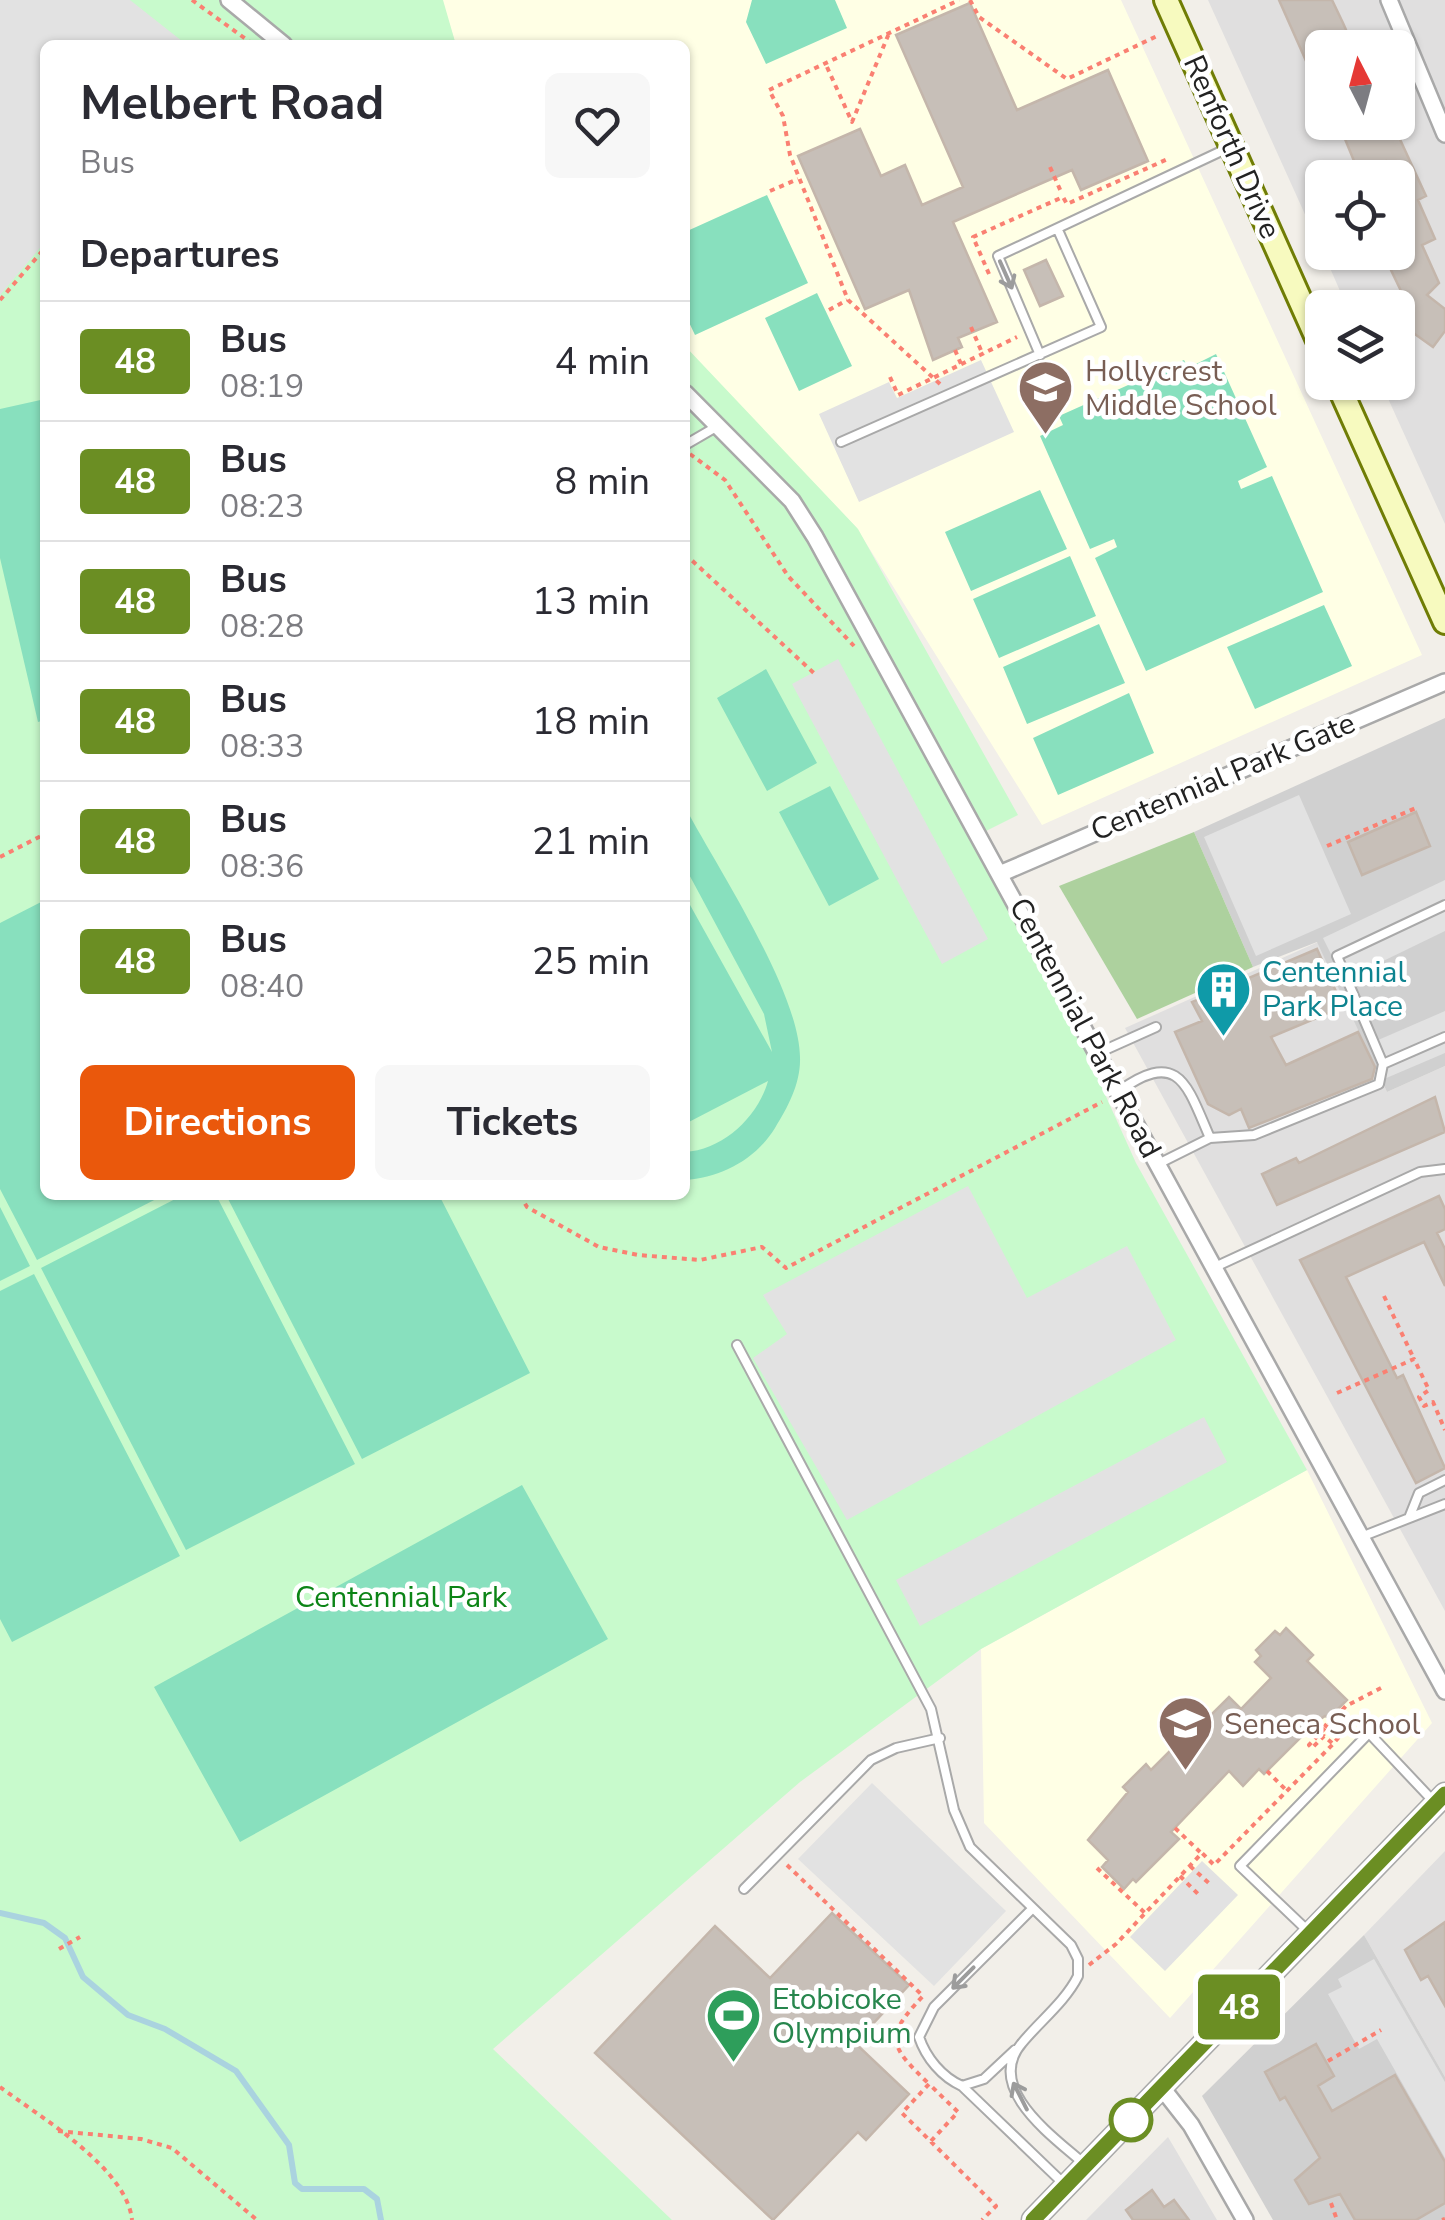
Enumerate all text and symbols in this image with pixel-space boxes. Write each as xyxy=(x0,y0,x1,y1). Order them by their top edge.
north arrow xyxy=(1305,30,1415,140)
map controls xyxy=(1305,30,1415,400)
street label: Renforth Drive xyxy=(1173,49,1291,245)
text: Melbert Road xyxy=(80,70,384,136)
button: heart xyxy=(545,73,650,178)
text: Bus xyxy=(80,141,135,184)
button: locate xyxy=(1305,160,1415,270)
text: Departures xyxy=(80,229,279,280)
one-way arrow xyxy=(998,259,1016,290)
button: layers xyxy=(1305,290,1415,400)
text: Bus xyxy=(220,314,287,365)
text: 4 min xyxy=(555,336,650,387)
text: 48 xyxy=(114,338,156,385)
place label: Hollycrest Middle School xyxy=(1085,351,1277,426)
school or university icon: Hollycrest Middle School xyxy=(1016,358,1076,437)
text: 08:19 xyxy=(220,365,304,408)
text: Bus xyxy=(220,434,287,485)
text: 8 min xyxy=(555,456,650,507)
text: 48 xyxy=(114,458,156,505)
text: 08:23 xyxy=(220,485,304,528)
text: Bus xyxy=(220,554,287,605)
text: 13 min xyxy=(532,576,650,627)
text: 48 xyxy=(114,578,156,625)
text: 08:28 xyxy=(220,605,304,648)
text: Bus xyxy=(220,674,287,725)
text: 18 min xyxy=(532,696,650,747)
text: 48 xyxy=(114,698,156,745)
street label: Centennial Park Gate xyxy=(1084,703,1362,851)
text: 08:33 xyxy=(220,725,304,768)
text: Bus xyxy=(220,794,287,845)
text: 21 min xyxy=(532,816,650,867)
text: 48 xyxy=(114,818,156,865)
text: 08:36 xyxy=(220,845,304,888)
street label: Centennial Park Road xyxy=(999,891,1171,1165)
text: Bus xyxy=(220,914,287,965)
text: 25 min xyxy=(532,936,650,987)
text: 48 xyxy=(114,938,156,985)
place label: Centennial Park Place xyxy=(1262,952,1406,1027)
building icon: Centennial Park Place xyxy=(1193,959,1253,1038)
text: 08:40 xyxy=(220,965,304,1008)
button: Directions xyxy=(80,1065,355,1180)
button: Tickets xyxy=(375,1065,650,1180)
park label: Centennial Park xyxy=(295,1577,508,1618)
school or university icon: Seneca School xyxy=(1155,1694,1215,1773)
place label: Seneca School xyxy=(1224,1704,1421,1745)
one-way arrow xyxy=(951,1966,975,1990)
line badge: 48 xyxy=(1194,1974,1284,2040)
place label: Etobicoke Olympium xyxy=(772,1979,912,2054)
text: 48 xyxy=(1218,1984,1260,2031)
sports icon: Etobicoke Olympium xyxy=(703,1986,763,2065)
one-way arrow xyxy=(1010,2082,1029,2111)
unlabelled marker xyxy=(1110,2099,1152,2141)

